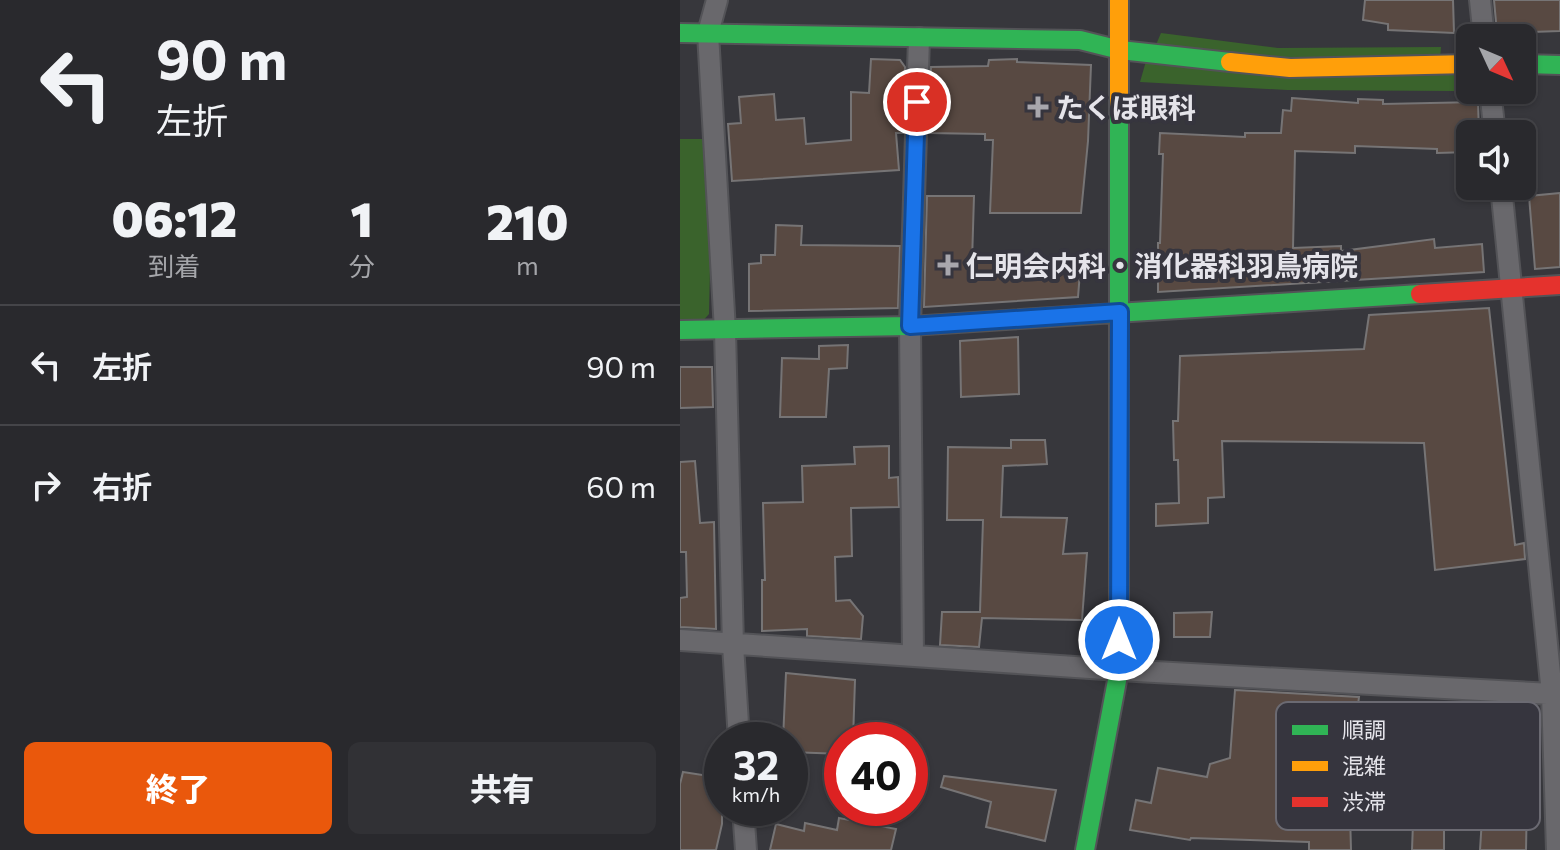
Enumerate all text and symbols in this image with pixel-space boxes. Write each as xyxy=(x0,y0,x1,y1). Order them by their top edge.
text: 90 m xyxy=(156,23,287,92)
north arrow xyxy=(1456,24,1536,104)
map controls xyxy=(1456,24,1536,200)
icon: left xyxy=(24,32,128,136)
pin xyxy=(883,68,951,136)
icon: arrive xyxy=(895,80,939,124)
place label: たくぼ眼科 xyxy=(1056,90,1196,124)
marker: たくぼ眼科 xyxy=(1027,96,1049,118)
text: 左折 xyxy=(156,97,228,141)
button: sound xyxy=(1456,120,1536,200)
text: 06:12 xyxy=(111,188,237,247)
text: 1 xyxy=(350,188,373,247)
text: 210 xyxy=(486,191,569,250)
place label: 仁明会内科・消化器科羽鳥病院 xyxy=(966,248,1358,282)
text: m xyxy=(516,249,539,280)
text: 到着 xyxy=(148,250,200,281)
text: 分 xyxy=(349,250,375,281)
marker: 仁明会内科・消化器科羽鳥病院 xyxy=(937,254,959,276)
icon: left xyxy=(24,343,68,387)
text: 左折 xyxy=(92,347,152,384)
text: 90 m xyxy=(586,347,656,384)
icon: right xyxy=(24,463,68,507)
text: 右折 xyxy=(92,467,152,504)
text: 60 m xyxy=(586,467,656,504)
position arrow xyxy=(1077,598,1161,682)
legend xyxy=(1276,702,1540,830)
text: 順調 xyxy=(1342,716,1386,743)
speed limit sign: 40 xyxy=(824,722,928,826)
text: 32 xyxy=(733,739,779,788)
button: 終了 xyxy=(24,742,332,834)
button: 共有 xyxy=(348,742,656,834)
text: 混雑 xyxy=(1342,752,1386,779)
text: km/h xyxy=(732,782,780,806)
text: 渋滞 xyxy=(1342,788,1386,815)

